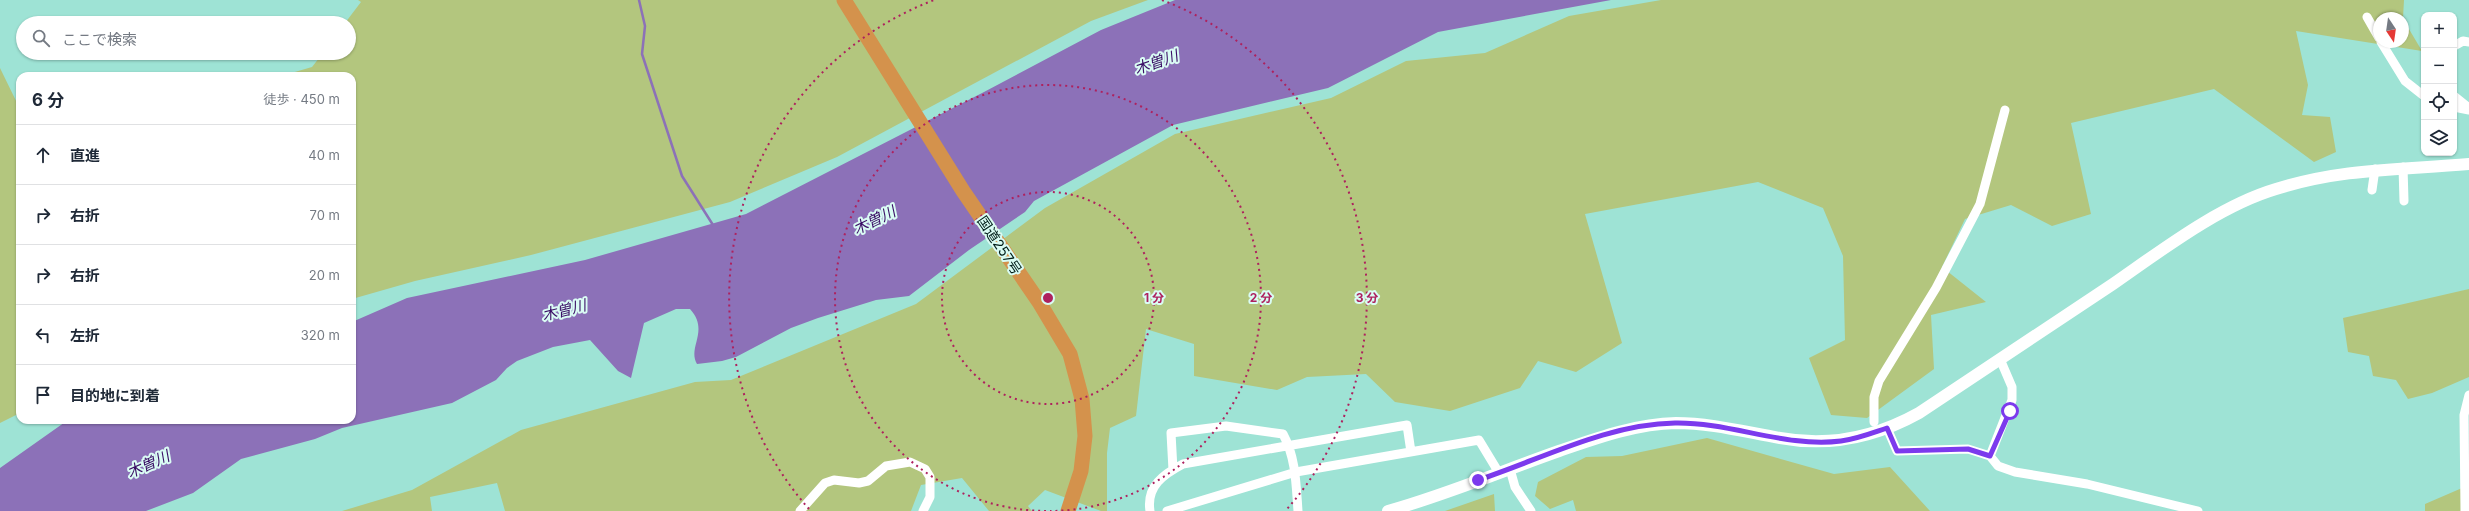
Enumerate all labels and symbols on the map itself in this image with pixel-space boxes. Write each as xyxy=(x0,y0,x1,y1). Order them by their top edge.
north arrow xyxy=(2373,12,2409,48)
water label: 木曽川 xyxy=(1132,45,1182,78)
water label: 木曽川 xyxy=(850,201,900,238)
street label: 国道257号 xyxy=(974,212,1026,278)
text: 1 分 xyxy=(1144,290,1164,305)
text: 2 分 xyxy=(1250,290,1272,305)
text: 3 分 xyxy=(1356,290,1378,305)
centre of rings xyxy=(1041,291,1055,305)
water label: 木曽川 xyxy=(540,295,590,325)
route start xyxy=(2001,402,2019,420)
water label: 木曽川 xyxy=(124,445,174,482)
route end xyxy=(1469,471,1487,489)

